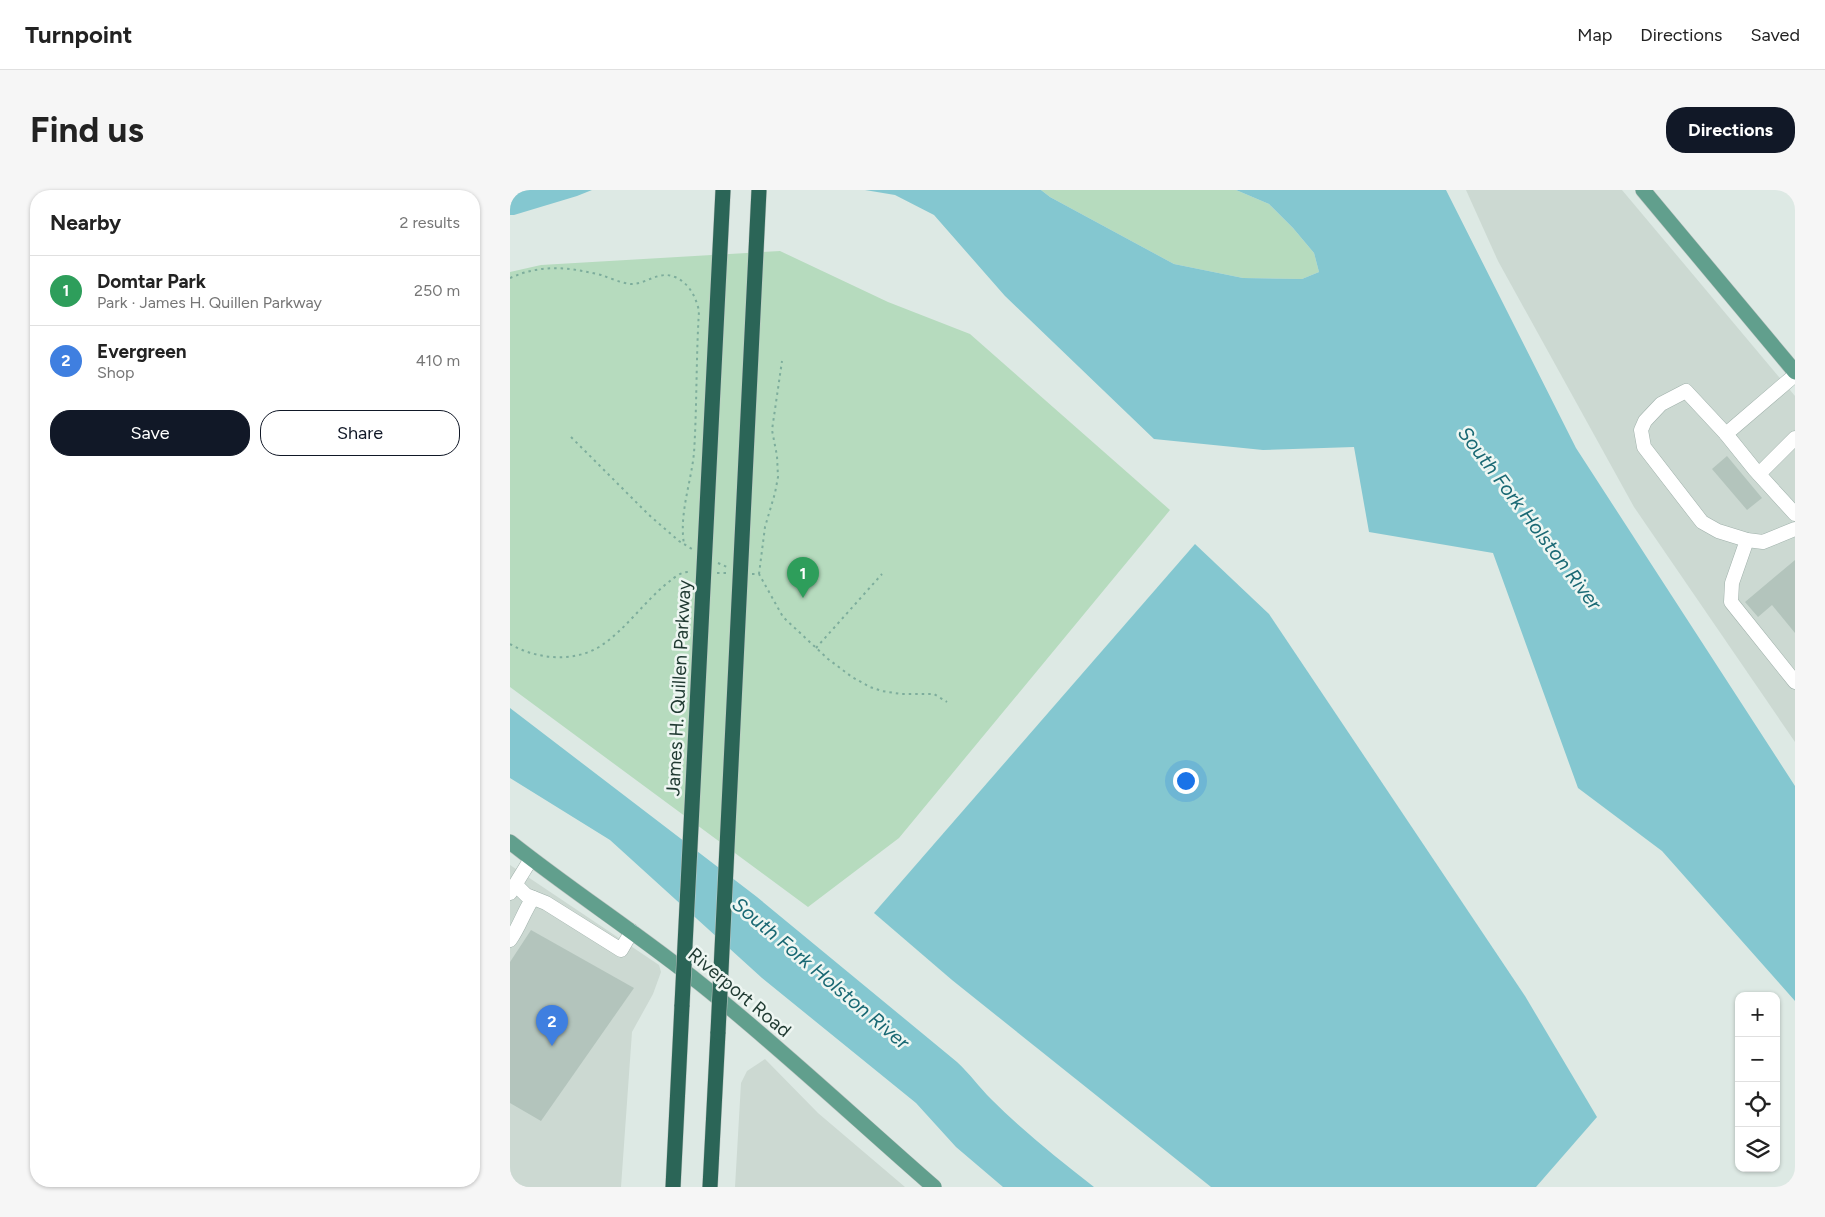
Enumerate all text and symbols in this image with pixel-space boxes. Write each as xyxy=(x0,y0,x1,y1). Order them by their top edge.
text: Turnpoint xyxy=(25,20,132,49)
text: Map xyxy=(1577,24,1612,46)
text: Directions xyxy=(1640,24,1722,46)
text: Saved xyxy=(1750,24,1800,46)
button: Directions xyxy=(1666,107,1795,153)
text: Find us xyxy=(30,109,144,151)
text: Nearby xyxy=(50,210,121,235)
text: 2 results xyxy=(400,213,460,232)
text: Domtar Park xyxy=(97,270,206,293)
text: 1 xyxy=(63,281,69,300)
text: 250 m xyxy=(414,281,460,300)
text: Park · James H. Quillen Parkway xyxy=(97,293,322,312)
text: Evergreen xyxy=(97,340,187,363)
text: 2 xyxy=(61,351,71,370)
text: 410 m xyxy=(416,351,460,370)
text: Shop xyxy=(97,363,135,382)
button: Save xyxy=(50,410,250,456)
button: Share xyxy=(260,410,460,456)
water label: South Fork Holston River xyxy=(1453,421,1608,615)
pin: 1 xyxy=(787,557,819,598)
street label: James H. Quillen Parkway xyxy=(661,579,696,797)
your location xyxy=(1173,768,1199,794)
water label: South Fork Holston River xyxy=(728,892,915,1055)
street label: Riverport Road xyxy=(684,943,796,1042)
map controls xyxy=(1735,992,1780,1172)
button: + xyxy=(1735,992,1780,1037)
pin: 2 xyxy=(536,1005,568,1046)
button: − xyxy=(1735,1037,1780,1082)
button: locate xyxy=(1735,1082,1780,1127)
button: layers xyxy=(1735,1127,1780,1172)

